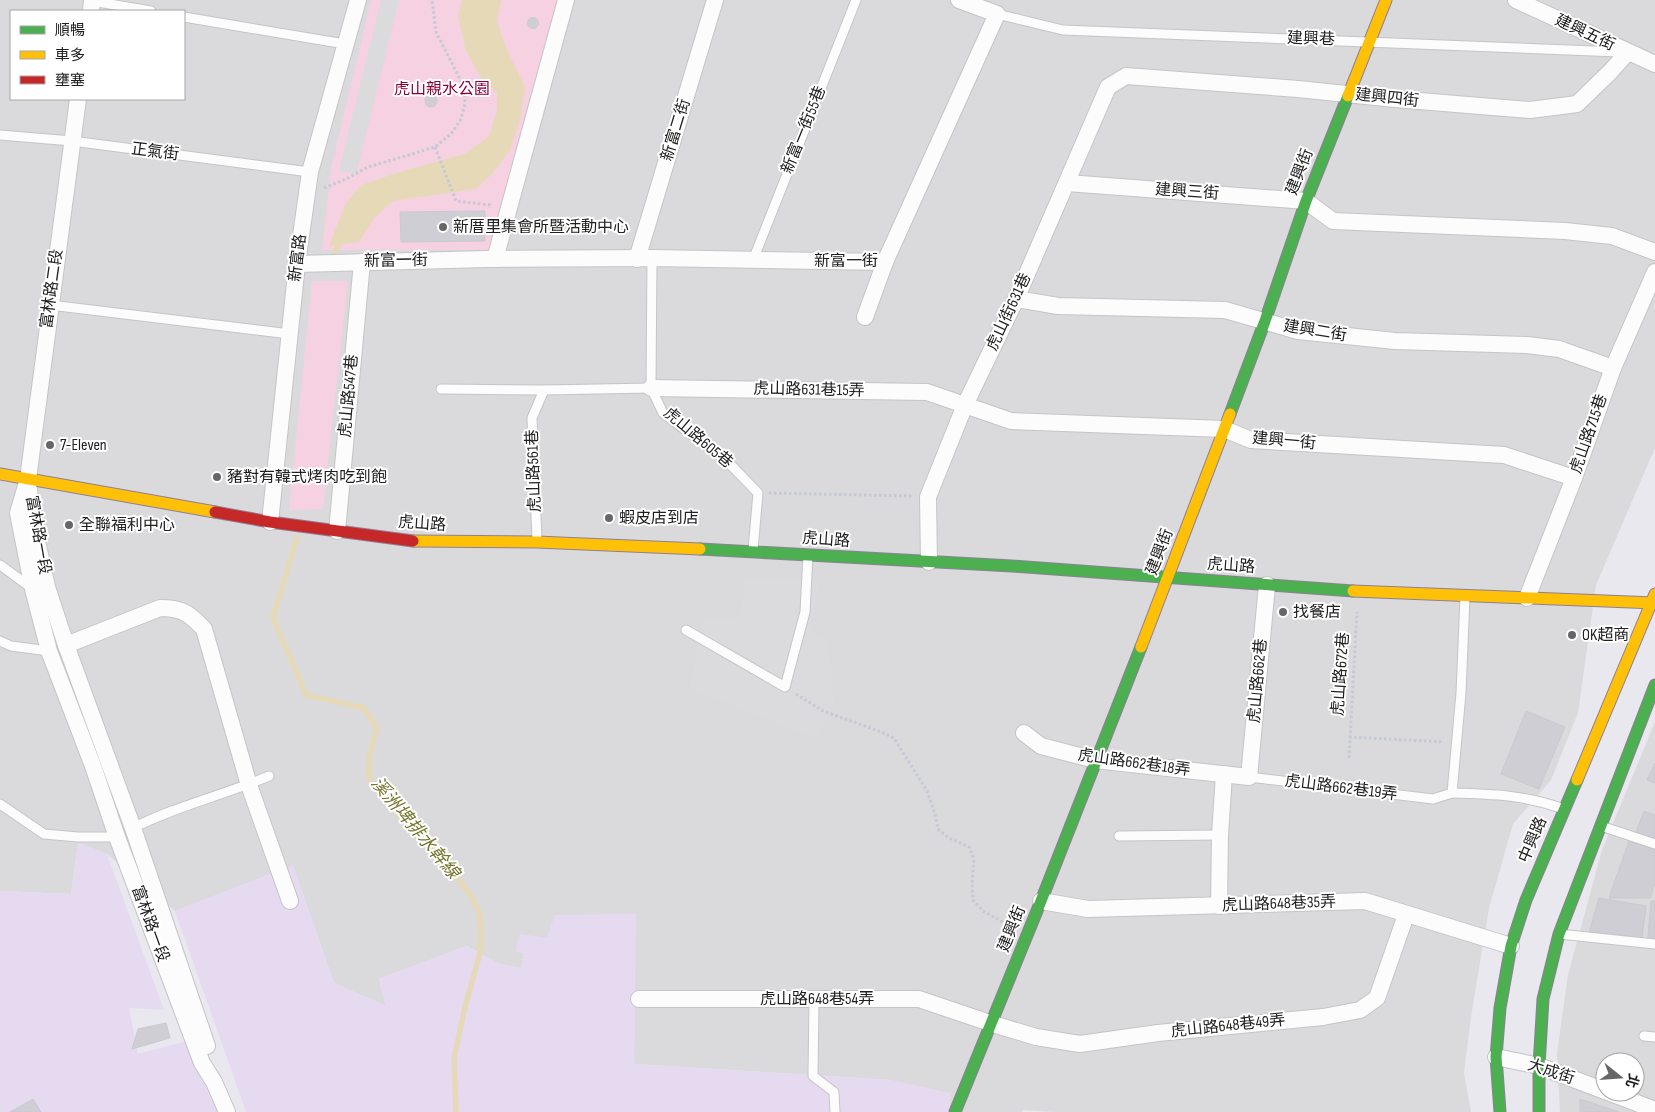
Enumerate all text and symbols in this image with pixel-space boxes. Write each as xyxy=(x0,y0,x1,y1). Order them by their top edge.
legend xyxy=(10,10,185,100)
street label: 建興五街 xyxy=(1552,11,1618,55)
text: 順暢 xyxy=(55,21,85,40)
street label: 建興巷 xyxy=(1287,29,1335,49)
text: 車多 xyxy=(55,46,85,65)
text: 壅塞 xyxy=(55,71,85,90)
park label: 虎山親水公園 xyxy=(394,80,490,99)
street label: 新富一街55巷 xyxy=(778,83,830,177)
street label: 建興四街 xyxy=(1354,85,1420,111)
street label: 新富二街 xyxy=(658,97,694,163)
street label: 正氣街 xyxy=(130,140,180,164)
street label: 建興街 xyxy=(1283,146,1317,198)
street label: 建興三街 xyxy=(1154,180,1220,204)
place label: 新厝里集會所暨活動中心 xyxy=(453,218,629,237)
marker: 新厝里集會所暨活動中心 xyxy=(437,221,449,233)
street label: 新富路 xyxy=(286,233,310,283)
street label: 富林路二段 xyxy=(37,248,67,330)
street label: 新富一街 xyxy=(364,251,428,271)
street label: 新富一街 xyxy=(814,252,878,271)
street label: 虎山街631巷 xyxy=(983,270,1035,354)
street label: 建興二街 xyxy=(1282,317,1348,345)
street label: 虎山路547巷 xyxy=(336,354,362,438)
street label: 虎山路631巷15弄 xyxy=(753,380,865,400)
street label: 虎山路715巷 xyxy=(1567,392,1611,476)
street label: 虎山路605巷 xyxy=(660,404,736,472)
street label: 虎山路561巷 xyxy=(523,429,545,513)
street label: 建興一街 xyxy=(1251,429,1317,453)
place label: 7-Eleven xyxy=(60,436,107,455)
marker: 7-Eleven xyxy=(44,439,56,451)
place label: 豬對有韓式烤肉吃到飽 xyxy=(227,468,387,487)
marker: 豬對有韓式烤肉吃到飽 xyxy=(211,471,223,483)
street label: 富林路一段 xyxy=(22,494,54,576)
place label: 蝦皮店到店 xyxy=(619,509,699,528)
marker: 蝦皮店到店 xyxy=(603,512,615,524)
street label: 虎山路 xyxy=(397,513,447,535)
place label: 全聯福利中心 xyxy=(79,516,175,535)
marker: 全聯福利中心 xyxy=(63,519,75,531)
street label: 建興街 xyxy=(1143,526,1177,578)
street label: 虎山路 xyxy=(801,529,851,551)
street label: 虎山路 xyxy=(1206,555,1256,577)
place label: 找餐店 xyxy=(1293,603,1341,622)
marker: 找餐店 xyxy=(1277,606,1289,618)
place label: OK超商 xyxy=(1582,626,1629,645)
marker: OK超商 xyxy=(1566,629,1578,641)
street label: 虎山路672巷 xyxy=(1329,631,1353,717)
street label: 虎山路662巷 xyxy=(1245,638,1271,724)
street label: 虎山路662巷18弄 xyxy=(1077,746,1191,780)
street label: 虎山路662巷19弄 xyxy=(1284,772,1398,804)
water label: 溪洲埤排水幹線 xyxy=(366,773,465,885)
street label: 中興路 xyxy=(1515,814,1551,866)
street label: 富林路一段 xyxy=(127,883,173,965)
street label: 虎山路648巷35弄 xyxy=(1222,893,1336,915)
street label: 建興街 xyxy=(994,903,1030,955)
street label: 虎山路648巷54弄 xyxy=(760,990,874,1009)
street label: 虎山路648巷49弄 xyxy=(1170,1011,1286,1041)
north arrow xyxy=(1595,1052,1645,1102)
street label: 大成街 xyxy=(1525,1056,1577,1088)
text: 北 xyxy=(1622,1071,1642,1090)

